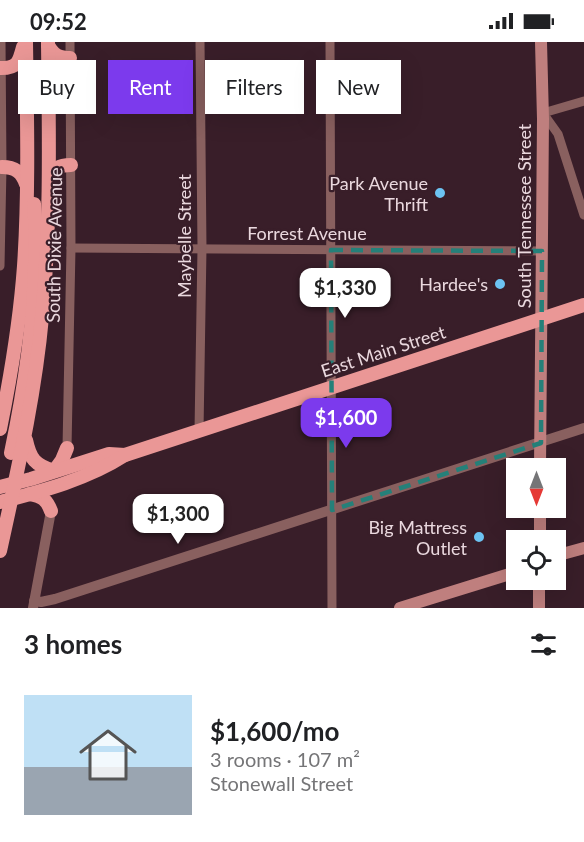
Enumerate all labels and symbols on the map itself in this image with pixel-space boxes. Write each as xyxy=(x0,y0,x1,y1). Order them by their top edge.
street label: South Tennessee Street xyxy=(513,123,535,308)
street label: South Dixie Avenue xyxy=(42,167,66,323)
place label: Park Avenue Thrift xyxy=(329,172,429,215)
street label: Maybelle Street xyxy=(173,173,195,298)
marker: Park Avenue Thrift xyxy=(433,186,447,200)
street label: Forrest Avenue xyxy=(247,222,367,244)
pin: $1,330 xyxy=(296,268,394,319)
place label: Hardee's xyxy=(419,273,488,295)
marker: Hardee's xyxy=(493,277,507,291)
street label: East Main Street xyxy=(318,320,449,382)
pin: $1,600 xyxy=(297,398,395,449)
north arrow xyxy=(506,458,566,518)
pin: $1,300 xyxy=(129,494,227,545)
place label: Big Mattress Outlet xyxy=(368,516,468,559)
marker: Big Mattress Outlet xyxy=(472,530,486,544)

